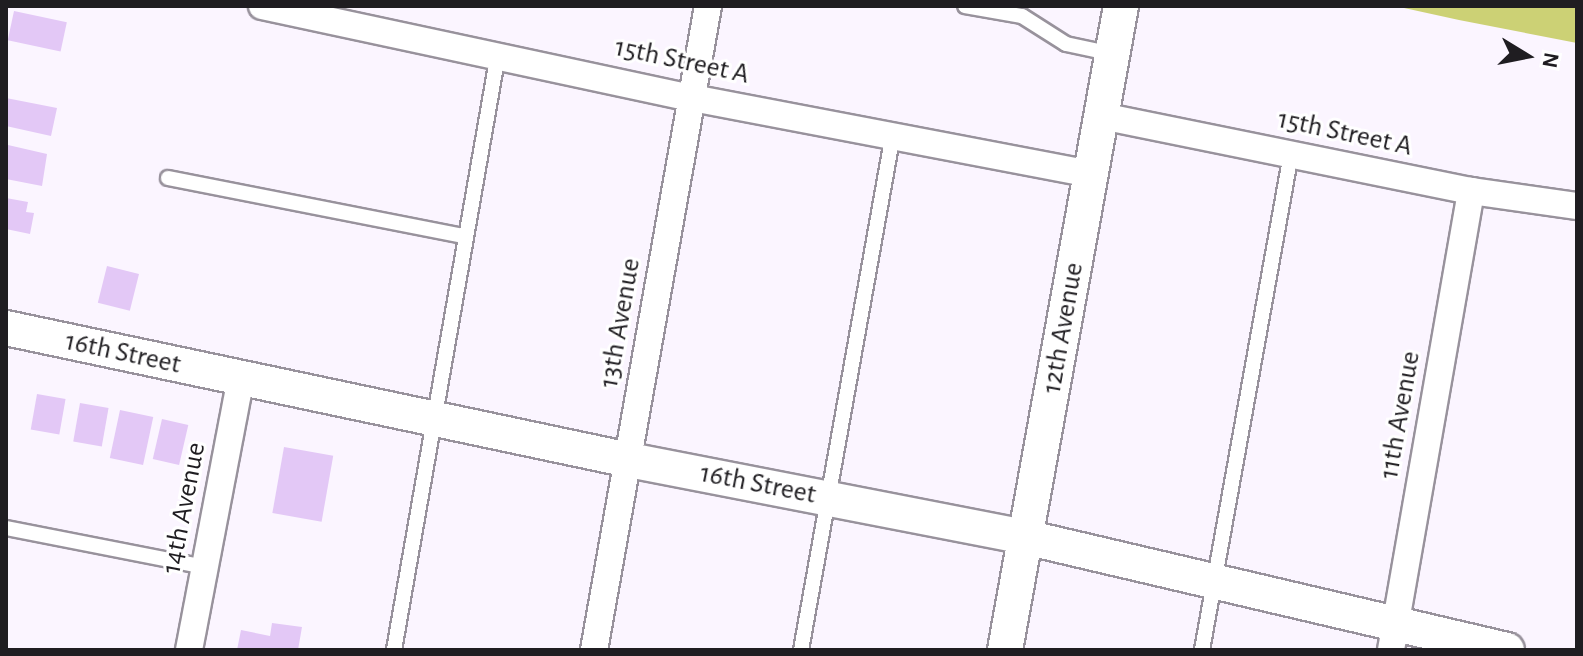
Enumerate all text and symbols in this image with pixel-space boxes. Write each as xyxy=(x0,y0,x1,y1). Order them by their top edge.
north arrow xyxy=(1487,16,1567,96)
street label: 15th Street A xyxy=(612,30,752,92)
text: N xyxy=(1538,51,1563,70)
street label: 15th Street A xyxy=(1275,102,1415,164)
street label: 13th Avenue xyxy=(592,256,648,390)
street label: 12th Avenue xyxy=(1035,260,1091,396)
street label: 16th Street xyxy=(62,324,184,382)
street label: 11th Avenue xyxy=(1372,349,1428,481)
street label: 14th Avenue xyxy=(155,440,213,576)
street label: 16th Street xyxy=(697,456,819,512)

